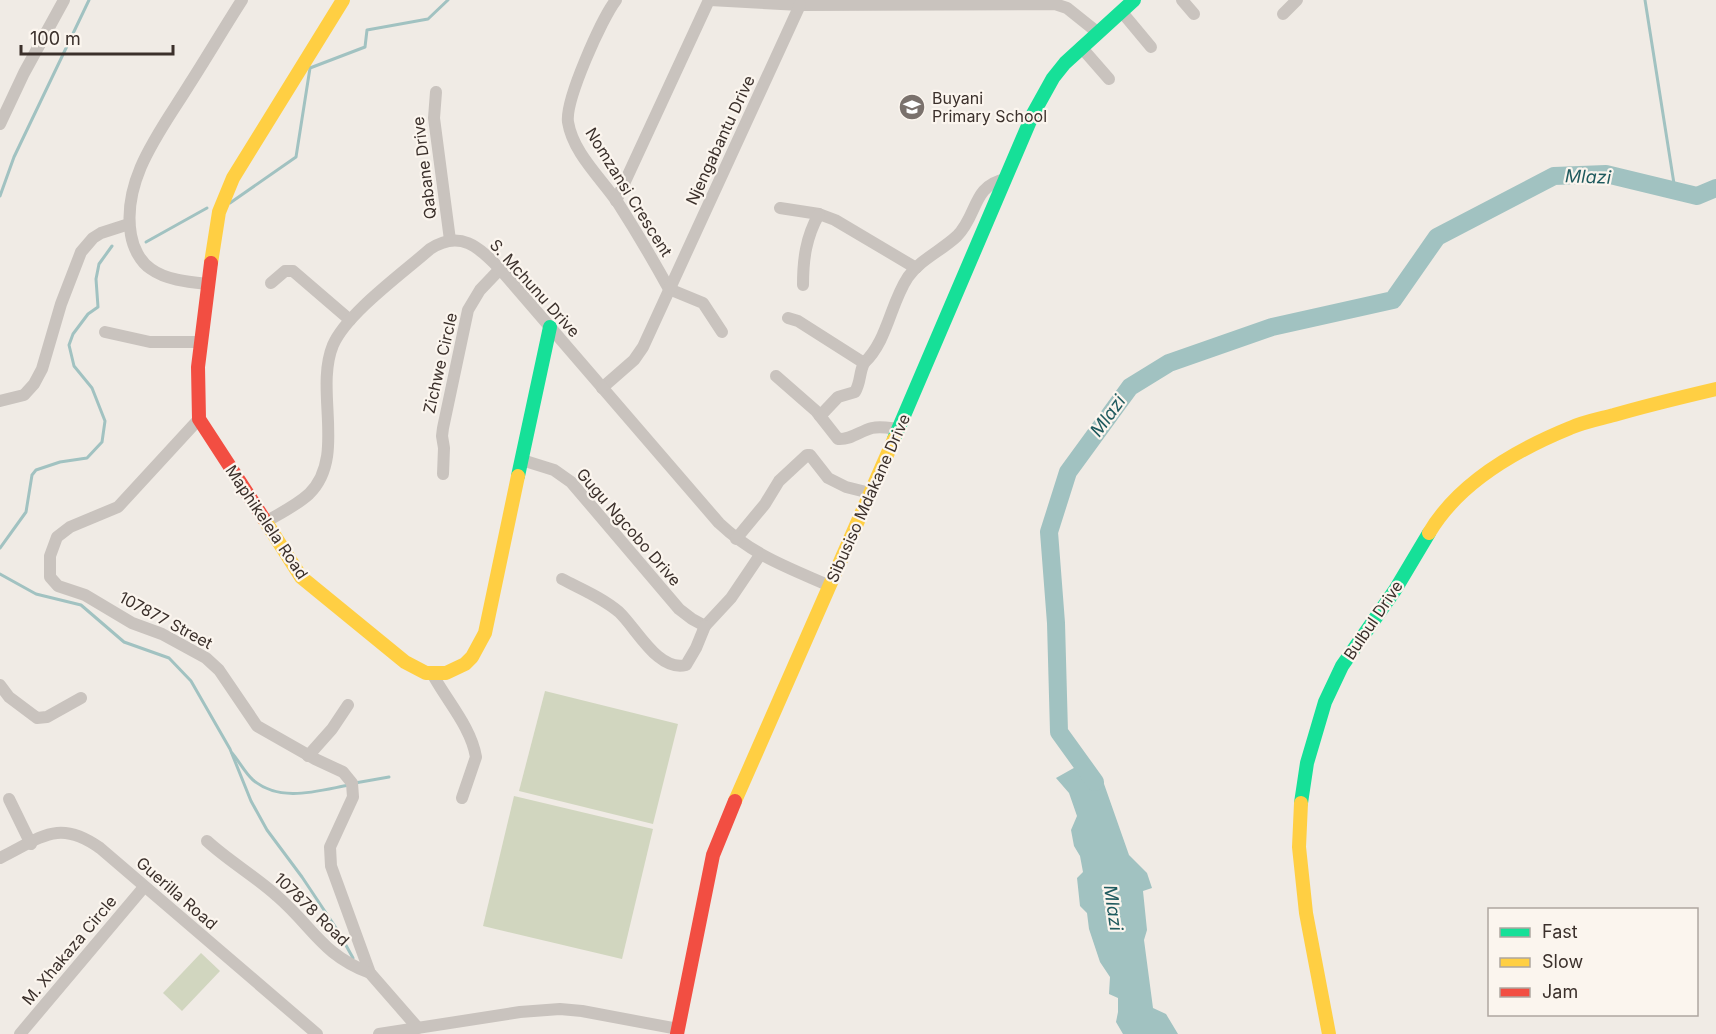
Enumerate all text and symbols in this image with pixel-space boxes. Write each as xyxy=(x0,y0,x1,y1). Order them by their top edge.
scale bar xyxy=(21,18,172,56)
text: 100 m xyxy=(30,28,81,49)
street label: Njengabantu Drive xyxy=(681,72,759,208)
place label: Buyani Primary School xyxy=(932,88,1047,126)
school or university icon: Buyani Primary School xyxy=(897,92,927,122)
street label: Qabane Drive xyxy=(408,116,440,220)
street label: Nomzansi Crescent xyxy=(581,124,677,260)
water label: Mlazi xyxy=(1565,165,1612,188)
street label: S. Mchunu Drive xyxy=(486,235,584,341)
street label: Zichwe Circle xyxy=(419,311,461,415)
water label: Mlazi xyxy=(1086,390,1130,440)
street label: Sibusiso Mdakane Drive xyxy=(822,411,914,585)
street label: Maphikelela Road xyxy=(221,461,313,583)
street label: Gugu Ngcobo Drive xyxy=(572,464,686,590)
street label: Bulbul Drive xyxy=(1339,577,1407,663)
street label: 107877 Street xyxy=(116,587,216,653)
street label: Guerilla Road xyxy=(132,852,222,934)
street label: 107878 Road xyxy=(270,868,354,950)
water label: Mlazi xyxy=(1100,884,1127,933)
street label: M. Xhakaza Circle xyxy=(17,891,121,1009)
legend xyxy=(1488,908,1698,1016)
text: Fast xyxy=(1542,921,1578,942)
text: Slow xyxy=(1542,951,1583,972)
text: Jam xyxy=(1542,981,1578,1002)

